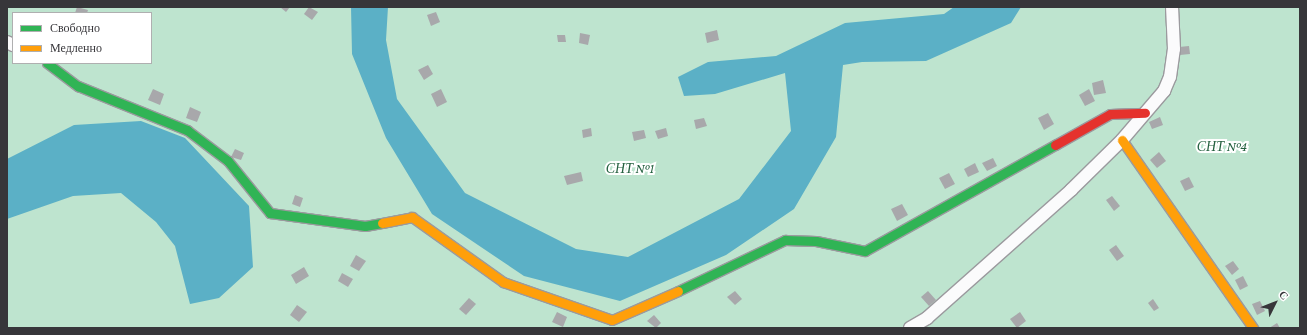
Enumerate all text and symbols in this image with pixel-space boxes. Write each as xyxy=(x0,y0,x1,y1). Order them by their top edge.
legend xyxy=(12,12,152,64)
text: Свободно xyxy=(50,21,100,35)
text: Медленно xyxy=(50,41,102,55)
park label: СНТ №4 xyxy=(1197,138,1247,154)
park label: СНТ №1 xyxy=(606,160,654,176)
north arrow xyxy=(1255,283,1295,323)
text: С xyxy=(1277,288,1291,302)

